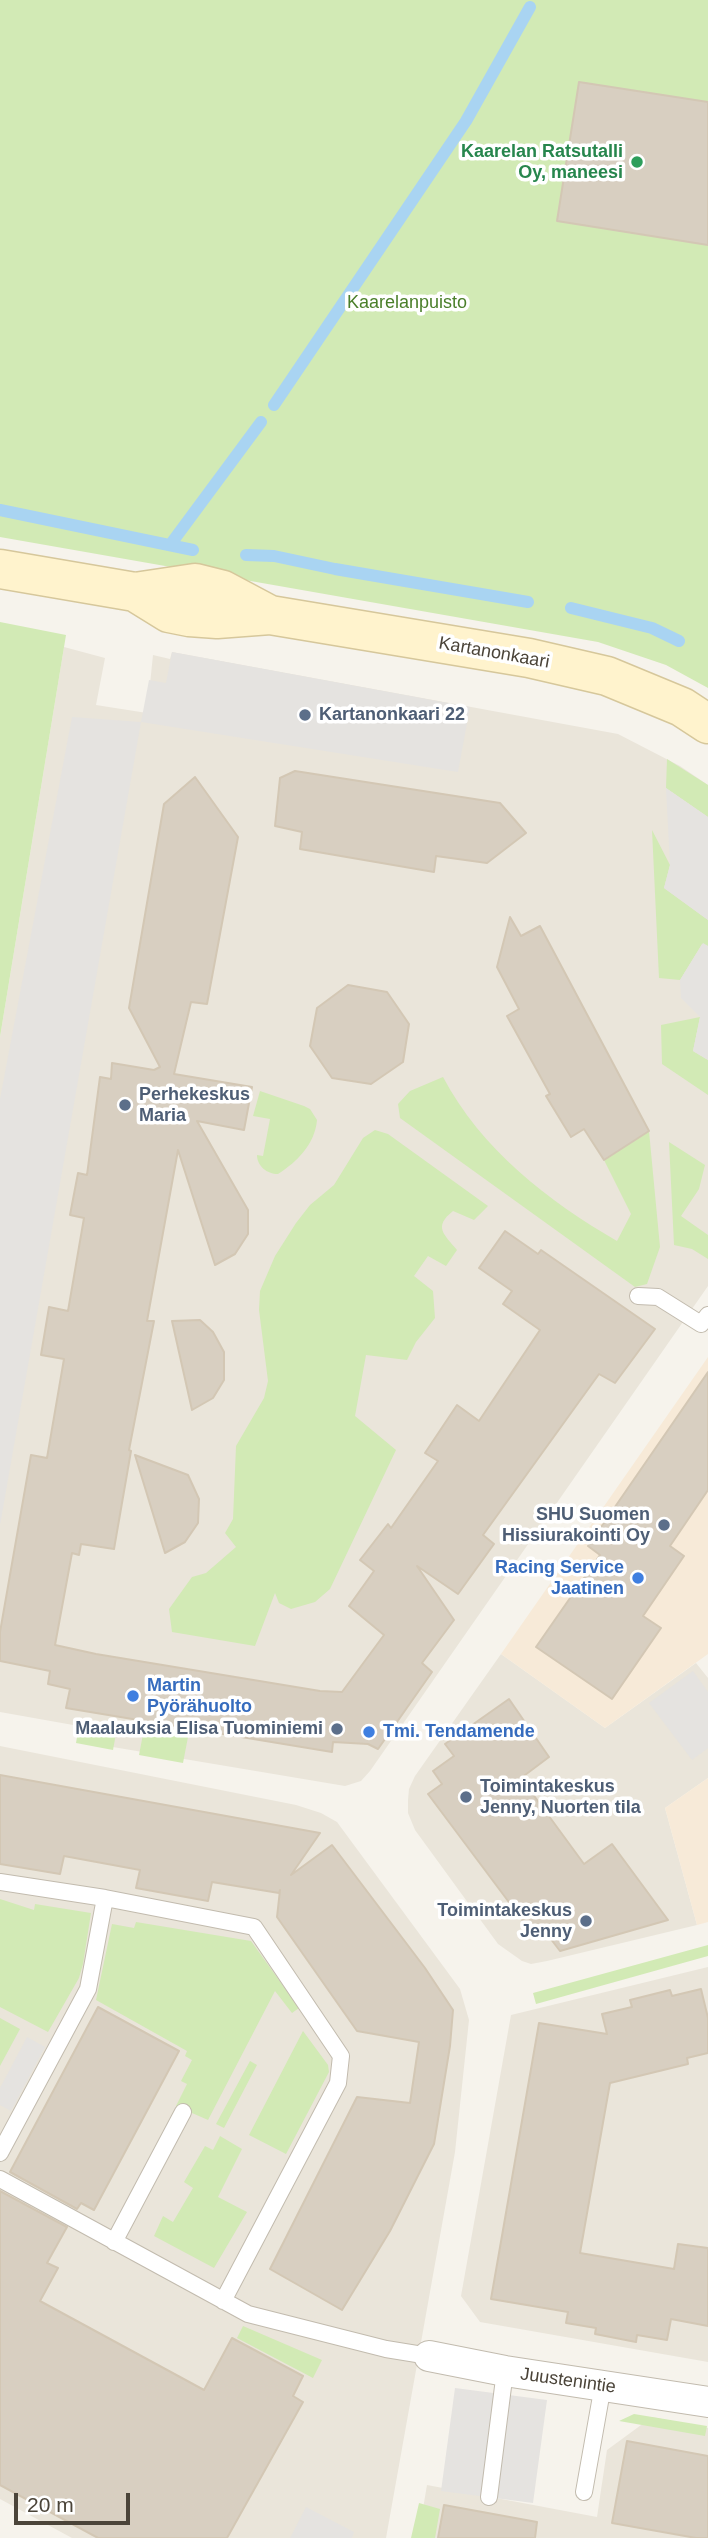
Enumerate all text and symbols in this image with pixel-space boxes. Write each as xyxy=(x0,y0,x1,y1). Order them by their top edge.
place label: Kaarelan Ratsutalli Oy, maneesi xyxy=(461,141,623,184)
marker: Kaarelan Ratsutalli Oy, maneesi xyxy=(629,154,645,170)
park label: Kaarelanpuisto xyxy=(347,292,467,314)
street label: Kartanonkaari xyxy=(437,633,551,673)
place label: Kartanonkaari 22 xyxy=(319,704,465,726)
marker: Kartanonkaari 22 xyxy=(297,707,313,723)
place label: Perhekeskus Maria xyxy=(139,1084,250,1126)
marker: Perhekeskus Maria xyxy=(117,1097,133,1113)
place label: SHU Suomen Hissiurakointi Oy xyxy=(502,1504,650,1546)
marker: SHU Suomen Hissiurakointi Oy xyxy=(656,1517,672,1533)
place label: Racing Service Jaatinen xyxy=(495,1557,624,1600)
marker: Racing Service Jaatinen xyxy=(630,1570,646,1586)
place label: Martin Pyörähuolto xyxy=(147,1675,252,1718)
marker: Martin Pyörähuolto xyxy=(125,1688,141,1704)
place label: Maalauksia Elisa Tuominiemi xyxy=(75,1718,323,1740)
marker: Maalauksia Elisa Tuominiemi xyxy=(329,1721,345,1737)
place label: Tmi. Tendamende xyxy=(383,1721,535,1743)
marker: Tmi. Tendamende xyxy=(361,1724,377,1740)
place label: Toimintakeskus Jenny, Nuorten tila xyxy=(480,1776,641,1818)
marker: Toimintakeskus Jenny, Nuorten tila xyxy=(458,1789,474,1805)
place label: Toimintakeskus Jenny xyxy=(437,1900,572,1942)
marker: Toimintakeskus Jenny xyxy=(578,1913,594,1929)
street label: Juustenintie xyxy=(519,2364,617,2398)
scale bar xyxy=(18,2478,133,2522)
text: 20 m xyxy=(27,2493,74,2516)

